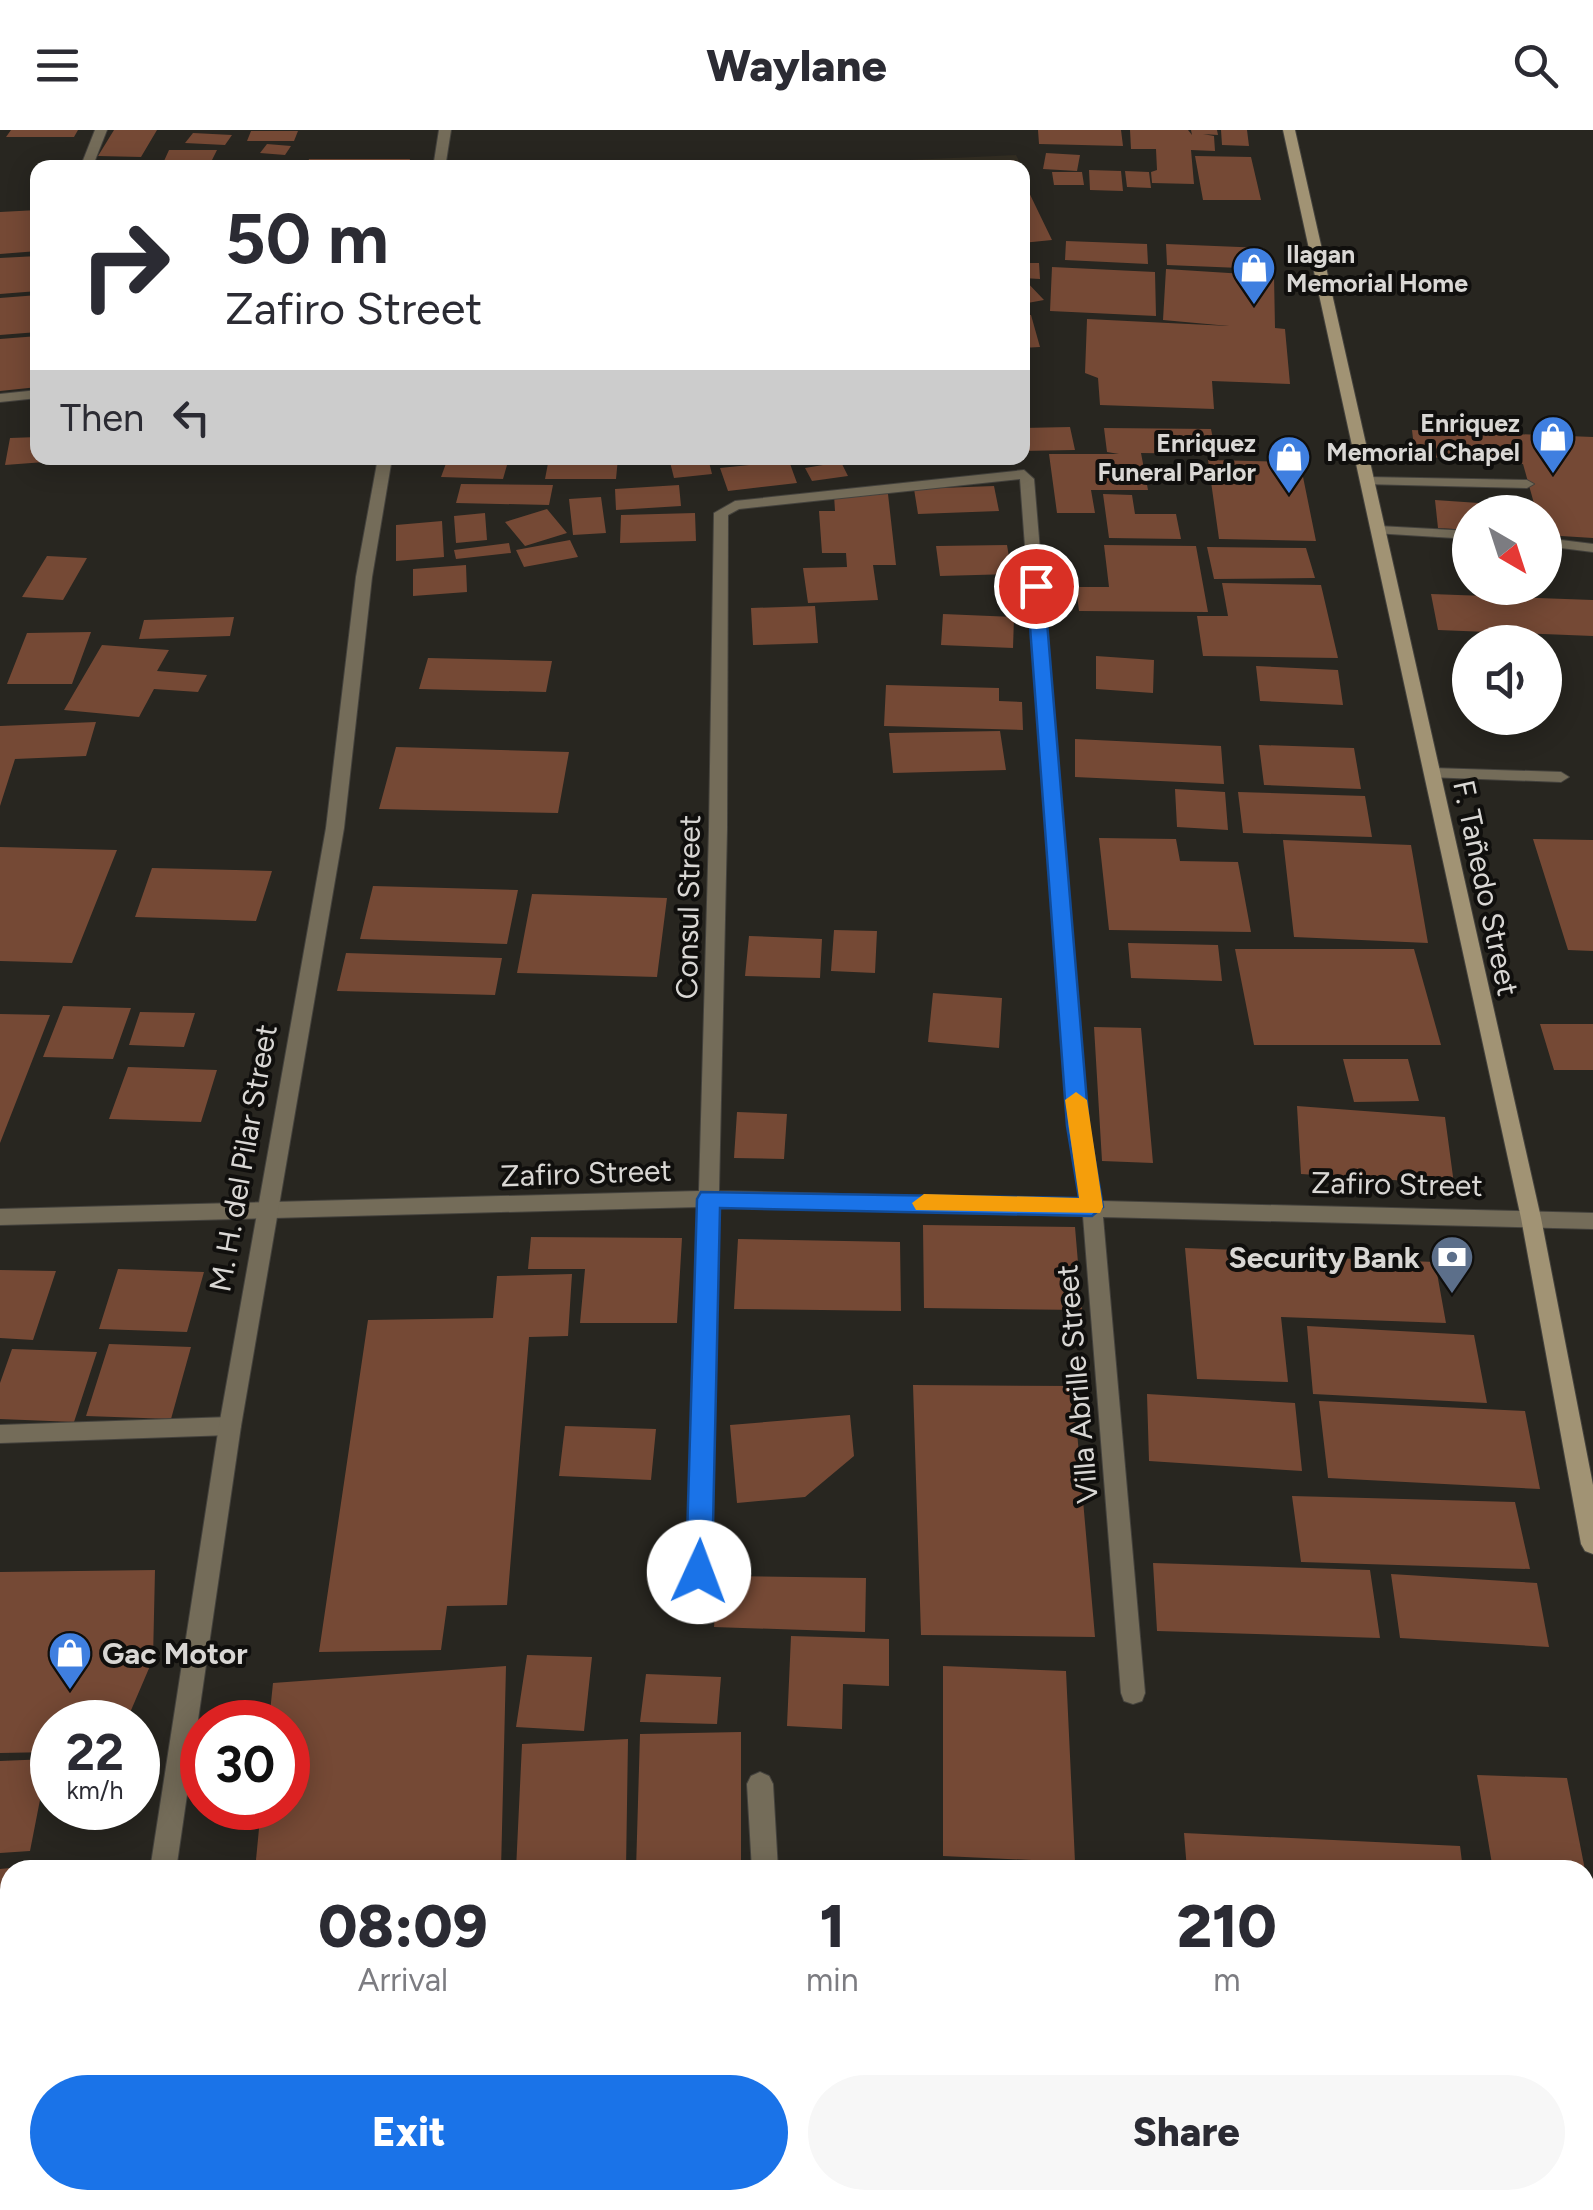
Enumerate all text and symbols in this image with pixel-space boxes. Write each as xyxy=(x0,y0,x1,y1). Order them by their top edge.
icon: menu xyxy=(30,38,85,93)
text: Waylane xyxy=(706,38,887,92)
icon: search xyxy=(1508,38,1563,93)
text: 50 m xyxy=(225,196,389,281)
icon: right xyxy=(60,200,190,330)
place label: Ilagan Memorial Home xyxy=(1286,239,1468,298)
shop icon: Ilagan Memorial Home xyxy=(1231,245,1277,306)
text: Zafiro Street xyxy=(225,281,482,335)
icon: left xyxy=(164,390,219,445)
text: Then xyxy=(60,395,144,441)
place label: Enriquez Memorial Chapel xyxy=(1326,408,1520,467)
shop icon: Enriquez Memorial Chapel xyxy=(1530,414,1576,475)
place label: Enriquez Funeral Parlor xyxy=(1097,428,1257,487)
shop icon: Enriquez Funeral Parlor xyxy=(1266,434,1312,495)
north arrow xyxy=(1452,495,1562,605)
map controls xyxy=(1452,495,1562,735)
pin xyxy=(994,544,1079,629)
icon: arrive xyxy=(1009,559,1064,614)
button: sound xyxy=(1452,625,1562,735)
street label: F. Tañedo Street xyxy=(1445,777,1527,999)
street label: Consul Street xyxy=(668,814,708,1000)
street label: M. H. del Pilar Street xyxy=(201,1021,285,1295)
street label: Zafiro Street xyxy=(500,1152,672,1194)
street label: Zafiro Street xyxy=(1311,1164,1483,1204)
bank icon: Security Bank xyxy=(1429,1234,1475,1295)
place label: Security Bank xyxy=(1229,1239,1420,1276)
street label: Villa Abrille Street xyxy=(1048,1263,1106,1505)
position arrow xyxy=(647,1520,751,1624)
shop icon: Gac Motor xyxy=(47,1630,93,1691)
place label: Gac Motor xyxy=(102,1635,248,1672)
speed limit sign: 30 xyxy=(180,1700,310,1830)
text: 22 xyxy=(66,1722,124,1783)
text: km/h xyxy=(66,1775,124,1805)
text: 08:09 xyxy=(318,1890,488,1962)
text: 1 xyxy=(819,1890,845,1962)
text: 210 xyxy=(1177,1890,1277,1962)
text: Arrival xyxy=(358,1961,448,1999)
text: min xyxy=(806,1961,859,1999)
text: m xyxy=(1213,1961,1240,1999)
button: Exit xyxy=(30,2075,788,2190)
button: Share xyxy=(808,2075,1565,2190)

